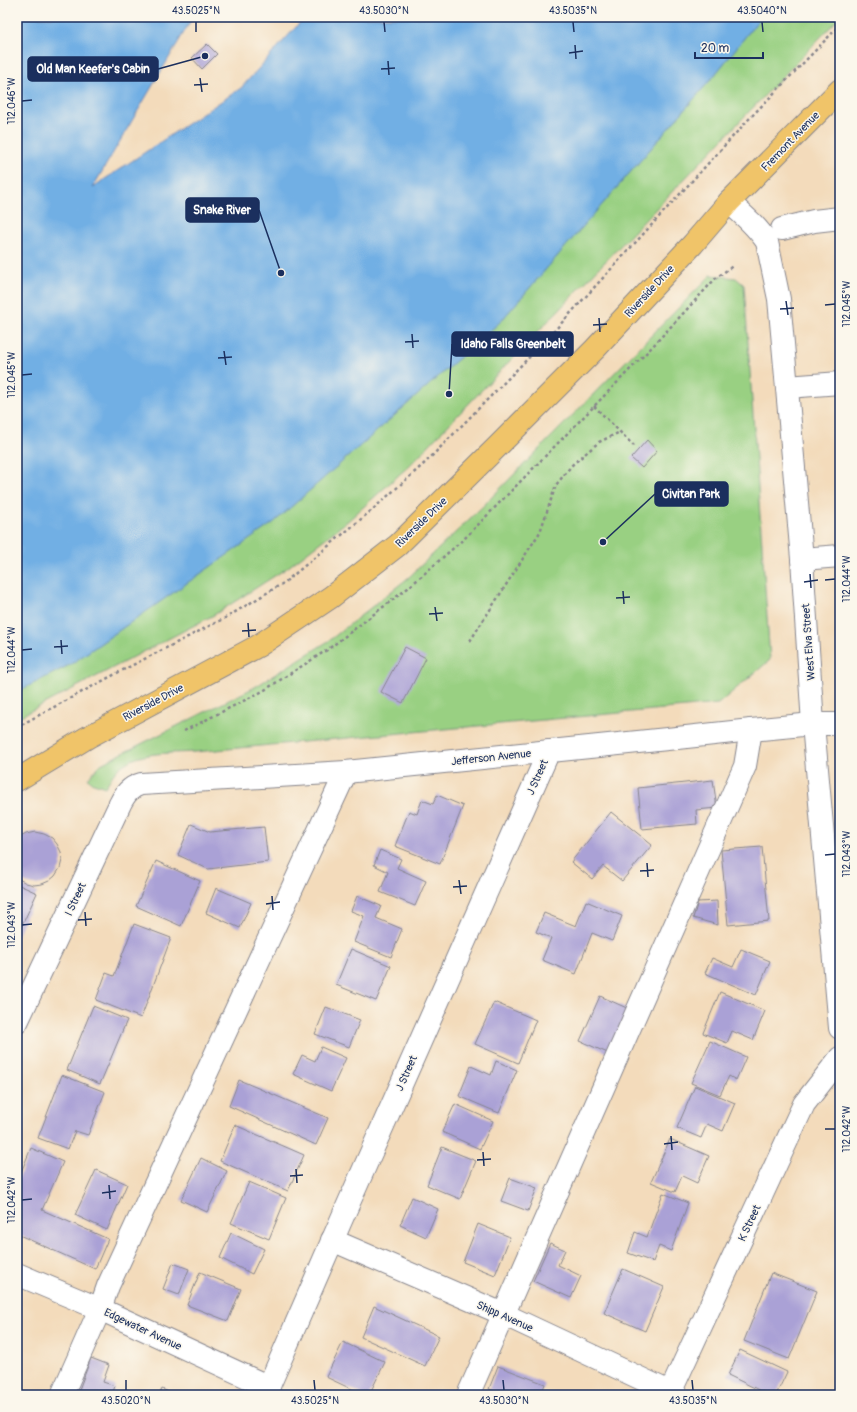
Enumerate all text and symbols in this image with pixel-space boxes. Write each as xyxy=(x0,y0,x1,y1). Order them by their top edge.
text: 43.5025°N xyxy=(172,5,220,17)
text: 43.5030°N xyxy=(359,5,409,17)
text: 43.5035°N xyxy=(549,5,597,17)
text: 43.5040°N xyxy=(737,5,787,17)
scale bar xyxy=(695,34,763,60)
text: 20 m xyxy=(701,41,730,56)
callout: Old Man Keefer's Cabin xyxy=(28,57,158,81)
text: Old Man Keefer's Cabin xyxy=(36,62,150,77)
text: 112.046°W xyxy=(6,77,18,124)
street label: Fremont Avenue xyxy=(759,108,823,174)
callout: Snake River xyxy=(186,198,259,222)
text: Snake River xyxy=(193,203,252,218)
street label: Riverside Drive xyxy=(622,262,677,320)
text: 112.045°W xyxy=(841,280,853,327)
callout: Idaho Falls Greenbelt xyxy=(452,332,573,356)
text: Idaho Falls Greenbelt xyxy=(460,337,567,352)
text: 112.045°W xyxy=(6,351,18,398)
callout: Civitan Park xyxy=(655,482,728,506)
text: Civitan Park xyxy=(662,487,721,502)
street label: Riverside Drive xyxy=(393,494,450,550)
text: 112.044°W xyxy=(841,555,853,602)
street label: West Elva Street xyxy=(799,602,818,681)
text: 112.044°W xyxy=(6,626,18,673)
street label: Riverside Drive xyxy=(121,681,186,724)
street label: Jefferson Avenue xyxy=(450,747,532,768)
street label: J Street xyxy=(524,757,551,797)
text: 112.043°W xyxy=(841,830,853,877)
street label: I Street xyxy=(62,880,89,918)
text: 112.043°W xyxy=(6,901,18,948)
street label: J Street xyxy=(393,1053,420,1093)
text: 112.042°W xyxy=(841,1105,853,1152)
text: 112.042°W xyxy=(6,1176,18,1223)
street label: K Street xyxy=(735,1202,764,1244)
street label: Shipp Avenue xyxy=(475,1298,535,1335)
street label: Edgewater Avenue xyxy=(102,1306,184,1353)
text: 43.5020°N xyxy=(101,1395,151,1407)
text: 43.5025°N xyxy=(291,1395,339,1407)
text: 43.5030°N xyxy=(479,1395,529,1407)
text: 43.5035°N xyxy=(669,1395,717,1407)

